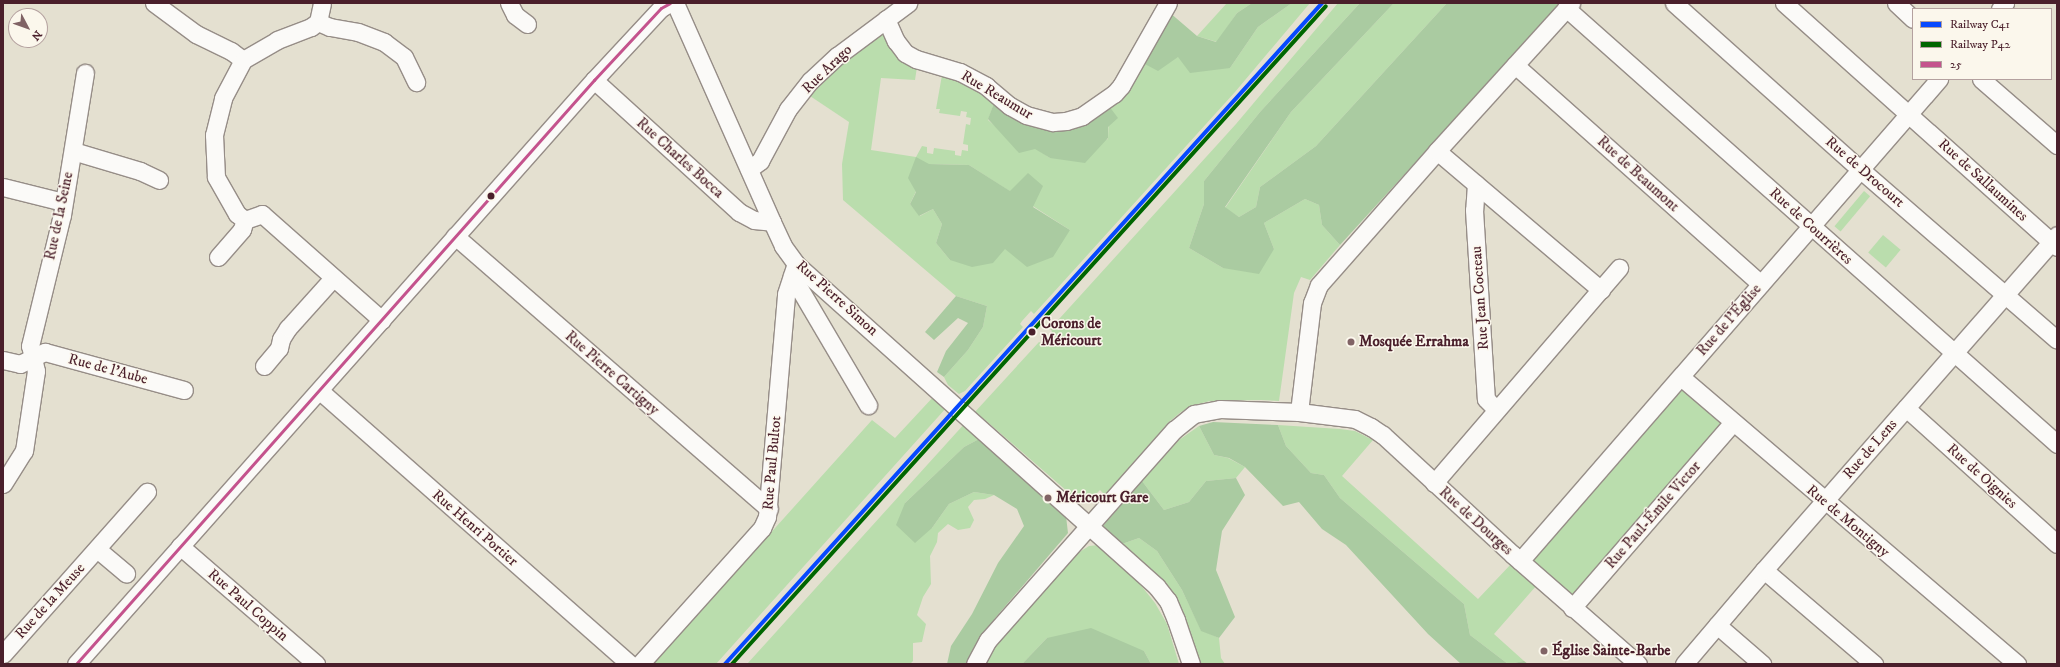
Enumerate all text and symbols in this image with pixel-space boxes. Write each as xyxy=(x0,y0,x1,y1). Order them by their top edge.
north arrow xyxy=(8,8,48,48)
legend xyxy=(1912,8,2052,80)
text: Railway C41 xyxy=(1950,17,2010,32)
text: N xyxy=(28,27,45,43)
text: Railway P42 xyxy=(1950,37,2010,52)
street label: Rue Arago xyxy=(798,41,856,97)
text: 25 xyxy=(1950,57,1962,72)
street label: Rue Reaumur xyxy=(958,67,1036,123)
street label: Rue Charles Bocca xyxy=(633,114,727,202)
street label: Rue de Beaumont xyxy=(1593,133,1683,215)
street label: Rue de Drocourt xyxy=(1822,133,1908,211)
street label: Rue de Sallaumines xyxy=(1934,135,2032,225)
street label: Rue de la Seine xyxy=(41,170,77,262)
street label: Rue de Courrières xyxy=(1766,184,1856,268)
unlabelled marker xyxy=(486,191,496,201)
street label: Rue Jean Cocteau xyxy=(1467,245,1493,351)
street label: Rue Pierre Simon xyxy=(792,256,882,340)
street label: Rue de l'Église xyxy=(1693,280,1765,360)
place label: Corons de Méricourt xyxy=(1041,314,1102,349)
marker: Corons de Méricourt xyxy=(1026,326,1038,338)
street label: Rue Pierre Cartigny xyxy=(561,327,663,419)
place label: Mosquée Errahma xyxy=(1359,333,1469,351)
marker: Mosquée Errahma xyxy=(1346,337,1356,347)
street label: Rue de l'Aube xyxy=(66,350,150,388)
street label: Rue Paul Bultot xyxy=(759,415,785,511)
street label: Rue de Lens xyxy=(1839,415,1901,483)
street label: Rue de Oignies xyxy=(1943,440,2021,512)
street label: Rue Paul-Émile Victor xyxy=(1601,458,1705,572)
street label: Rue de Montigny xyxy=(1803,481,1893,561)
street label: Rue de Dourges xyxy=(1435,483,1517,559)
street label: Rue Henri Portier xyxy=(429,486,521,570)
place label: Méricourt Gare xyxy=(1056,489,1148,507)
marker: Méricourt Gare xyxy=(1043,493,1053,503)
street label: Rue de la Meuse xyxy=(11,559,89,643)
street label: Rue Paul Coppin xyxy=(204,565,292,645)
place label: Église Sainte-Barbe xyxy=(1552,642,1670,660)
marker: Église Sainte-Barbe xyxy=(1539,646,1549,656)

